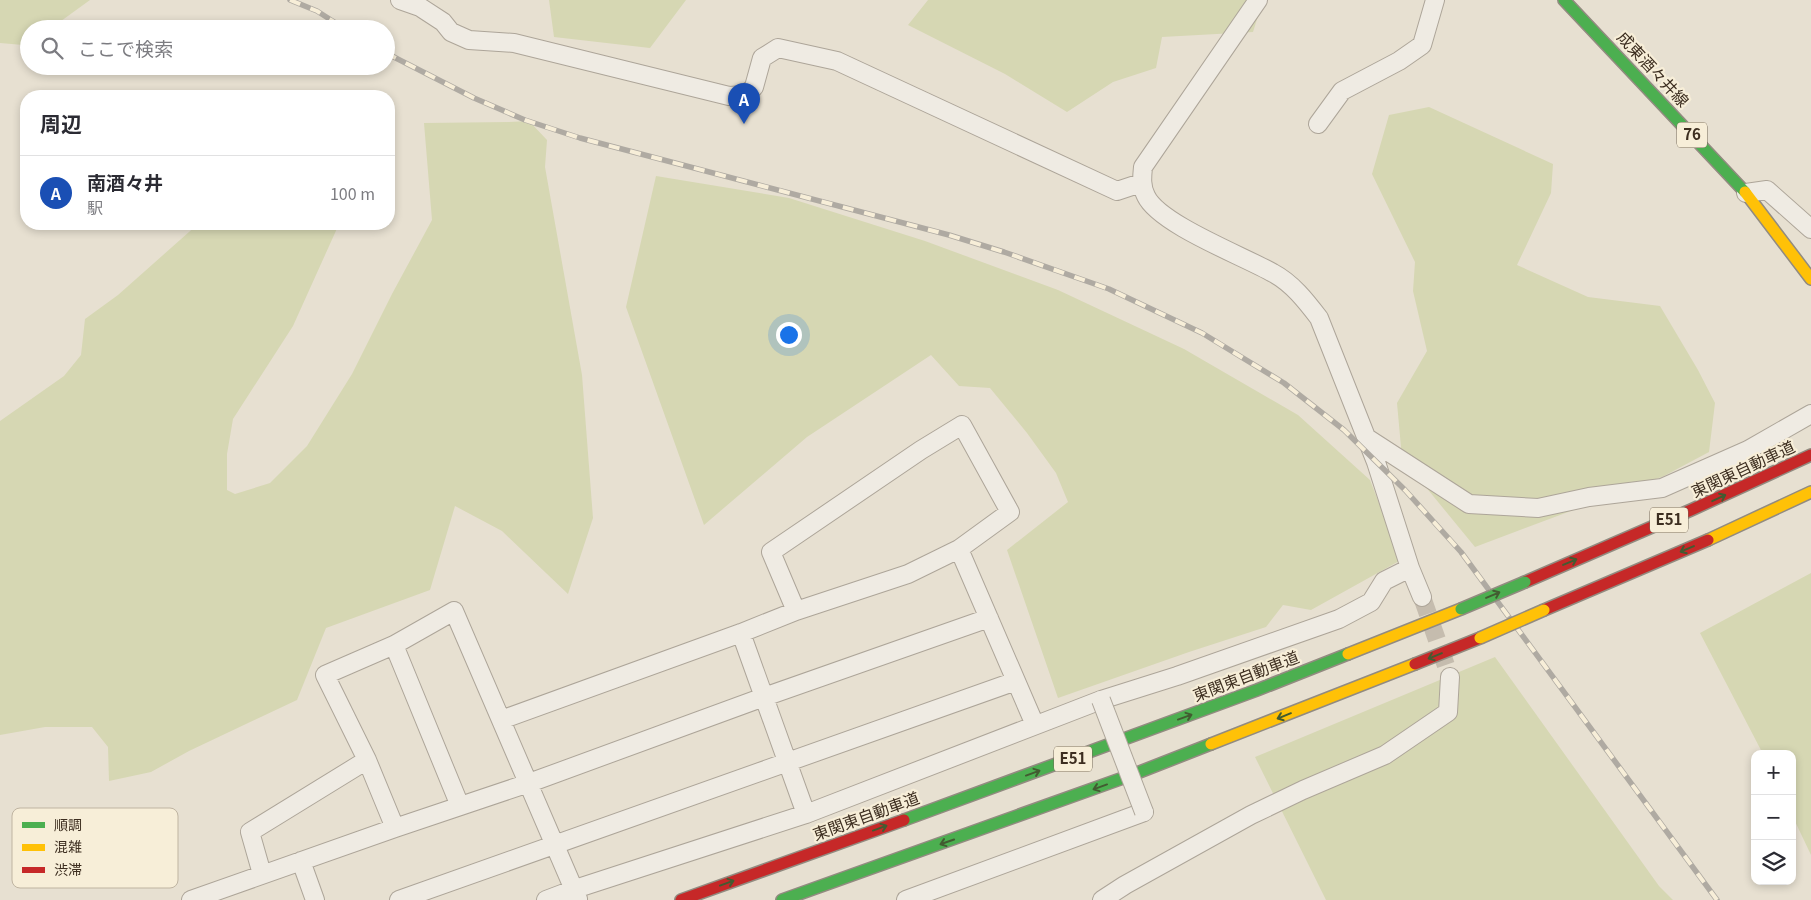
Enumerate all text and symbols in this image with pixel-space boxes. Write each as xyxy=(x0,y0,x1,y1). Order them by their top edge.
search box xyxy=(20,20,395,75)
street label: 成東酒々井線 xyxy=(1612,25,1695,112)
icon: search xyxy=(38,34,66,62)
text: ここで検索 xyxy=(78,34,173,61)
pin: A xyxy=(728,83,760,124)
text: 周辺 xyxy=(40,108,82,138)
road number: 76 xyxy=(1677,122,1707,148)
text: 南酒々井 xyxy=(87,168,163,195)
text: A xyxy=(51,181,61,205)
text: 100 m xyxy=(330,181,375,205)
text: 駅 xyxy=(87,195,103,219)
your location xyxy=(776,322,802,348)
street label: 東関東自動車道 xyxy=(1687,434,1798,503)
one-way arrow xyxy=(1711,492,1726,502)
road number: E51 xyxy=(1650,508,1688,532)
one-way arrow xyxy=(1680,545,1695,555)
one-way arrow xyxy=(1562,557,1577,566)
one-way arrow xyxy=(1485,590,1500,600)
street label: 東関東自動車道 xyxy=(1189,644,1302,706)
one-way arrow xyxy=(1428,651,1443,661)
one-way arrow xyxy=(1177,712,1193,721)
one-way arrow xyxy=(1276,712,1291,721)
road number: E51 xyxy=(1054,746,1092,772)
map controls xyxy=(1751,750,1796,885)
button: + xyxy=(1751,750,1796,795)
one-way arrow xyxy=(1025,768,1040,777)
one-way arrow xyxy=(1092,783,1108,792)
street label: 東関東自動車道 xyxy=(809,785,922,845)
button: − xyxy=(1751,795,1796,840)
legend xyxy=(12,808,178,888)
text: 順調 xyxy=(54,814,82,834)
one-way arrow xyxy=(872,823,887,832)
text: 混雑 xyxy=(54,836,82,856)
one-way arrow xyxy=(939,838,955,847)
button: layers xyxy=(1751,840,1796,885)
text: 渋滞 xyxy=(54,859,82,879)
one-way arrow xyxy=(719,878,734,887)

